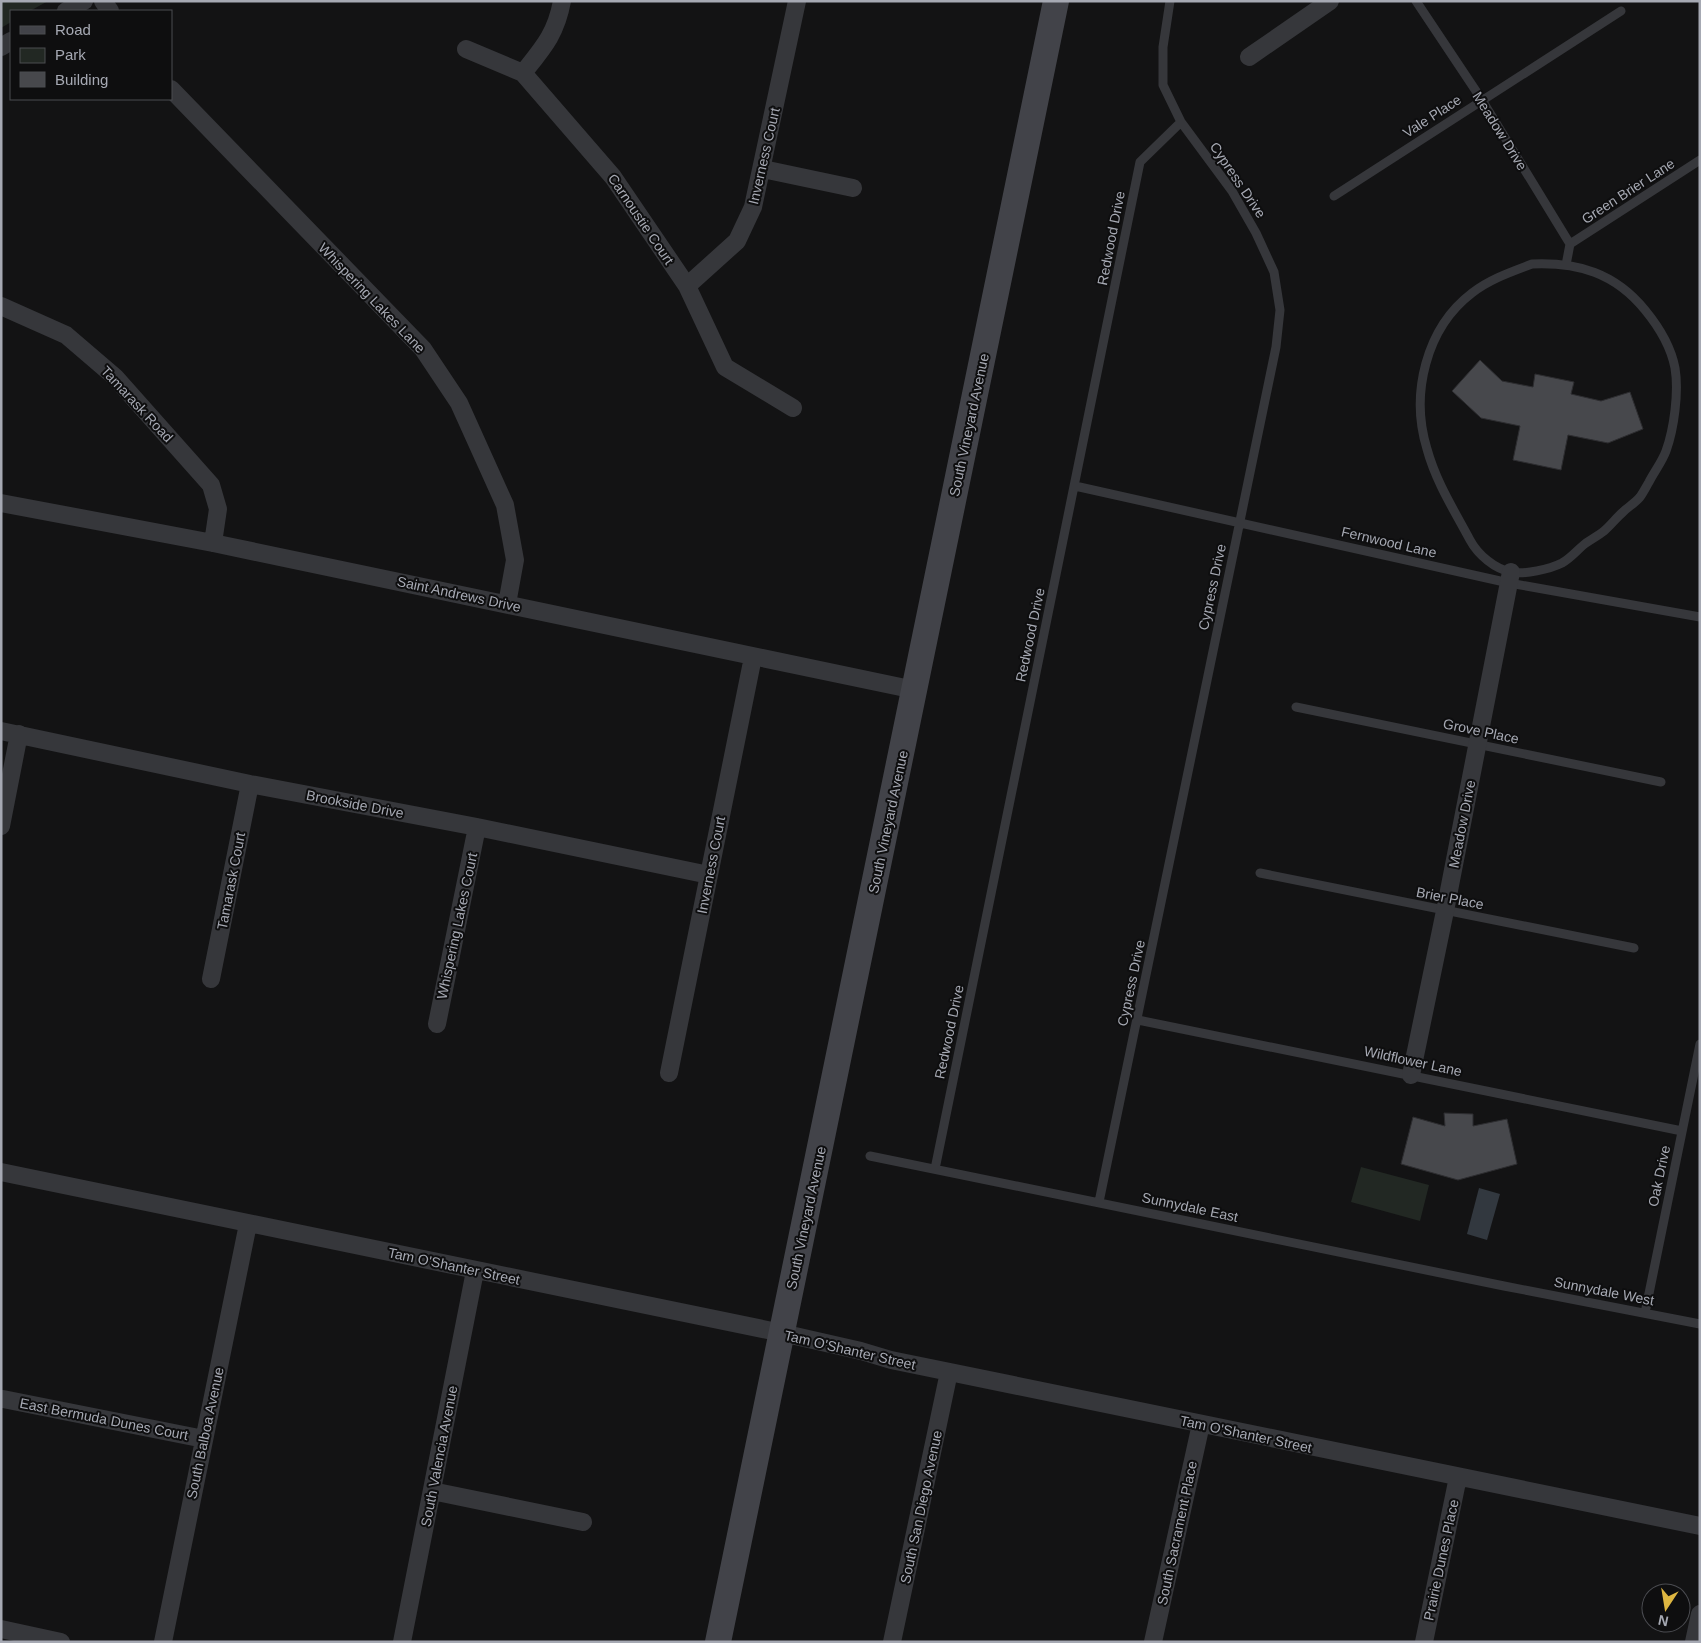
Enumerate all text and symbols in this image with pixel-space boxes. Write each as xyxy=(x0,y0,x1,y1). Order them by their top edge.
legend xyxy=(10,10,172,100)
text: Road xyxy=(55,21,91,38)
text: Park xyxy=(55,46,86,63)
text: Building xyxy=(55,71,108,88)
street label: Meadow Drive xyxy=(1470,89,1531,173)
street label: Vale Place xyxy=(1400,91,1464,141)
street label: Inverness Court xyxy=(745,106,783,206)
street label: Cypress Drive xyxy=(1207,139,1269,221)
street label: Green Brier Lane xyxy=(1579,155,1678,227)
street label: Carnoustie Court xyxy=(605,171,677,267)
street label: Redwood Drive xyxy=(1094,189,1128,287)
street label: Whispering Lakes Lane xyxy=(315,240,429,356)
street label: South Vineyard Avenue xyxy=(946,352,992,498)
street label: Tamarask Road xyxy=(98,363,176,445)
street label: Fernwood Lane xyxy=(1340,523,1438,561)
street label: Cypress Drive xyxy=(1195,542,1229,632)
street label: Saint Andrews Drive xyxy=(396,573,523,615)
street label: Redwood Drive xyxy=(1012,586,1048,683)
street label: Grove Place xyxy=(1442,715,1521,747)
street label: South Vineyard Avenue xyxy=(865,749,911,895)
street label: Meadow Drive xyxy=(1446,778,1478,869)
street label: Brookside Drive xyxy=(305,787,405,821)
street label: Inverness Court xyxy=(694,815,728,915)
street label: Tamarask Court xyxy=(214,831,248,931)
street label: Whispering Lakes Court xyxy=(434,851,480,1001)
street label: Brier Place xyxy=(1415,884,1485,912)
street label: Cypress Drive xyxy=(1114,938,1148,1028)
street label: Redwood Drive xyxy=(931,983,967,1080)
street label: Wildflower Lane xyxy=(1363,1043,1464,1079)
street label: Oak Drive xyxy=(1645,1144,1673,1208)
street label: South Vineyard Avenue xyxy=(783,1145,829,1291)
street label: Sunnydale East xyxy=(1140,1189,1240,1225)
street label: Tam O'Shanter Street xyxy=(387,1244,521,1288)
street label: Sunnydale West xyxy=(1553,1273,1656,1309)
street label: Tam O'Shanter Street xyxy=(783,1327,917,1373)
street label: South Balboa Avenue xyxy=(183,1365,227,1500)
street label: South Valencia Avenue xyxy=(417,1384,461,1528)
street label: East Bermuda Dunes Court xyxy=(18,1395,190,1443)
street label: Tam O'Shanter Street xyxy=(1179,1412,1313,1456)
street label: South San Diego Avenue xyxy=(897,1429,945,1585)
street label: South Sacrament Place xyxy=(1154,1459,1200,1607)
street label: Prairie Dunes Place xyxy=(1420,1498,1462,1622)
north arrow xyxy=(1641,1583,1691,1633)
text: N xyxy=(1657,1612,1670,1630)

